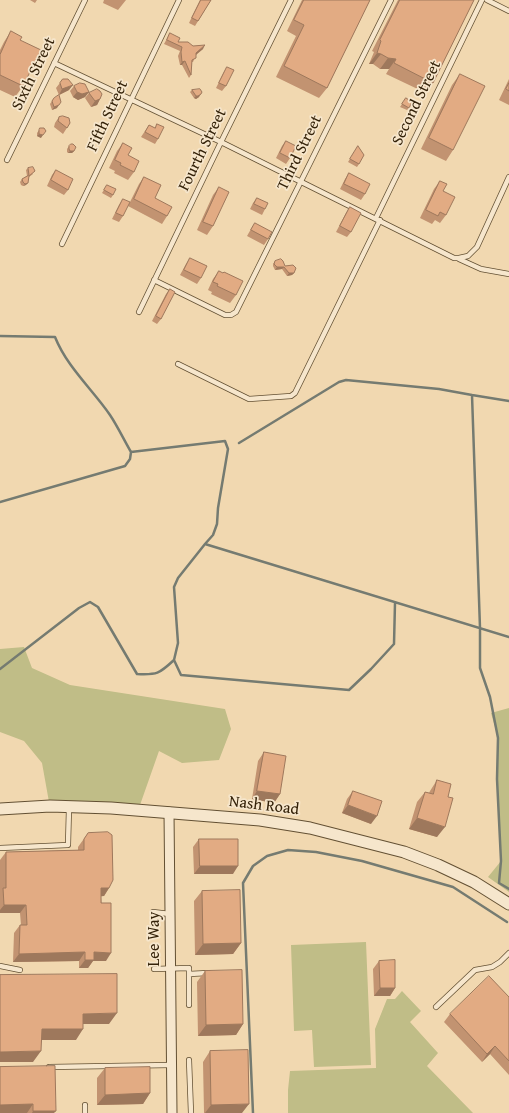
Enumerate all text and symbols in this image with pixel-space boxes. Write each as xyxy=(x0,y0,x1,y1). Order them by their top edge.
street label: Sixth Street xyxy=(8,34,60,114)
street label: Second Street xyxy=(388,57,446,149)
street label: Fifth Street xyxy=(83,77,133,155)
street label: Fourth Street xyxy=(175,106,231,194)
street label: Third Street xyxy=(274,112,326,194)
street label: Nash Road xyxy=(228,792,300,820)
street label: Lee Way xyxy=(145,912,165,966)

